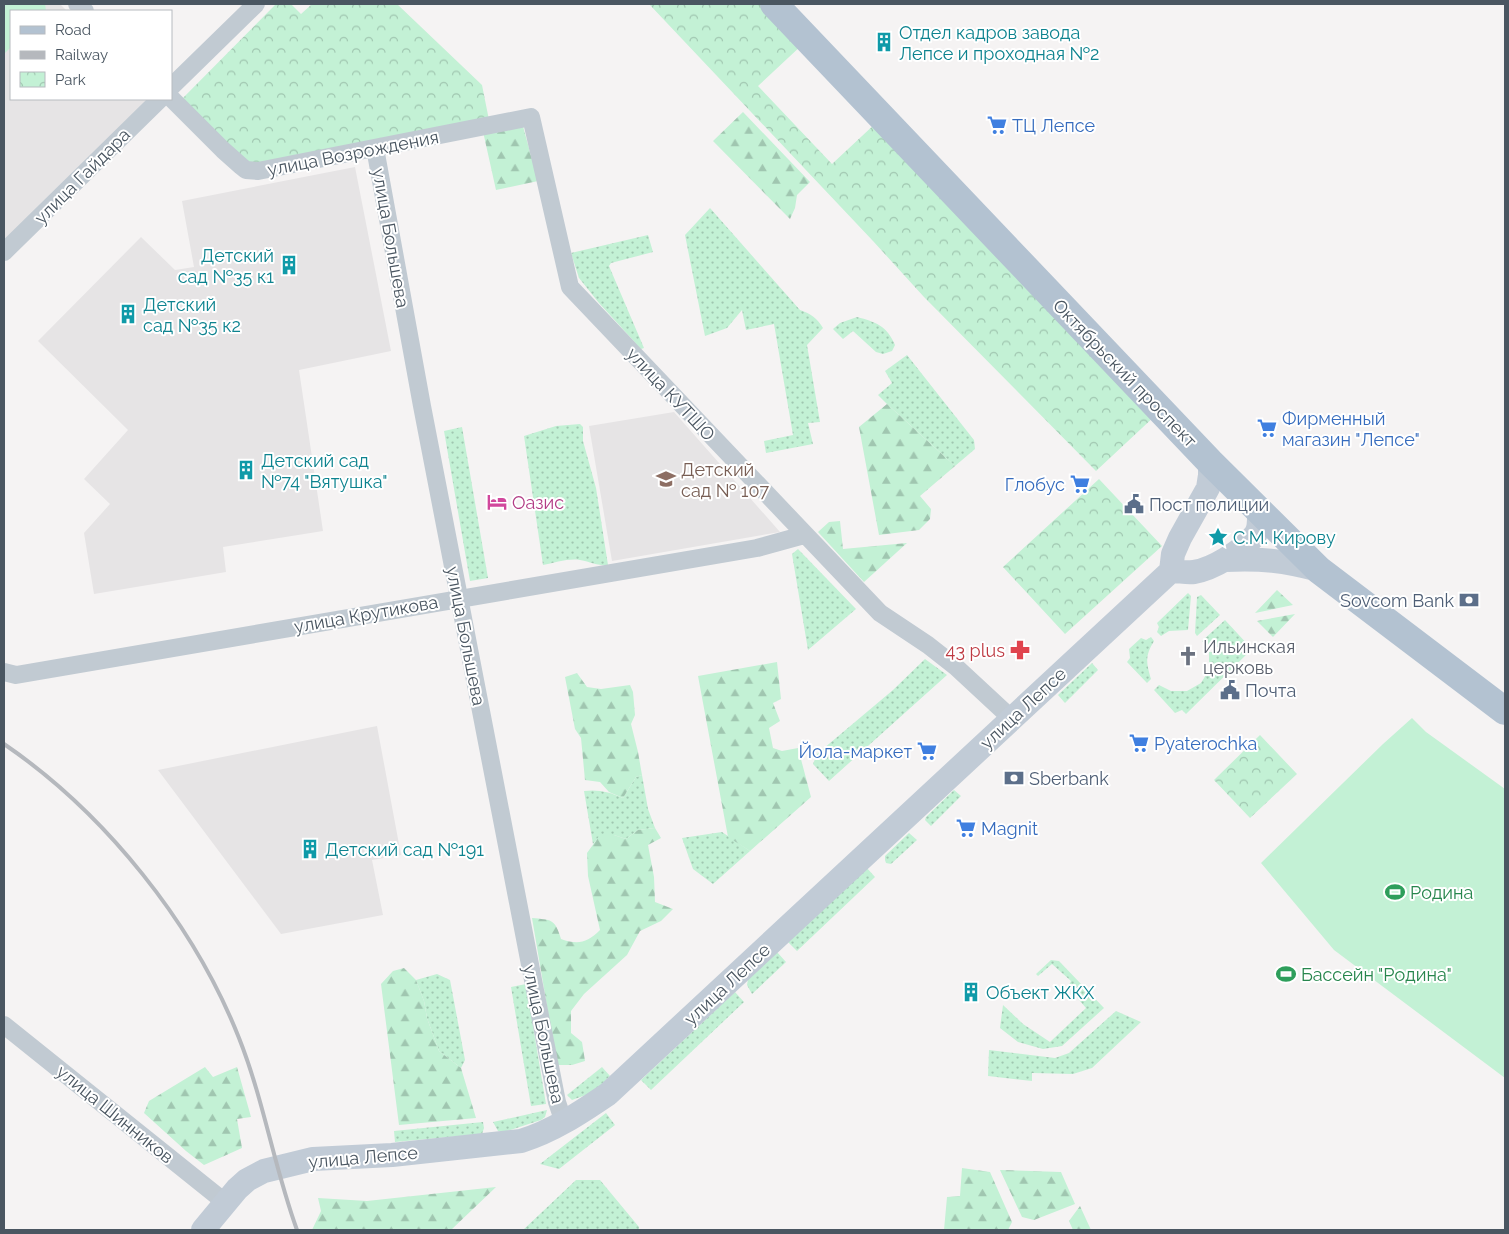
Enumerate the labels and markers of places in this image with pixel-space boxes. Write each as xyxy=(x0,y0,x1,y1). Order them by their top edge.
place label: Отдел кадров завода Лепсе и проходная №2 xyxy=(899,22,1099,64)
building icon: Отдел кадров завода Лепсе и проходная №2 xyxy=(873,31,895,53)
supermarket icon: ТЦ Лепсе xyxy=(986,114,1008,136)
place label: ТЦ Лепсе xyxy=(1012,115,1095,136)
place label: Детский сад №35 к1 xyxy=(178,245,274,287)
building icon: Детский сад №35 к1 xyxy=(278,254,300,276)
place label: Детский сад №35 к2 xyxy=(143,294,241,336)
building icon: Детский сад №35 к2 xyxy=(117,303,139,325)
place label: Фирменный магазин "Лепсе" xyxy=(1282,408,1420,450)
supermarket icon: Фирменный магазин "Лепсе" xyxy=(1256,417,1278,439)
place label: Детский сад №74 "Вятушка" xyxy=(261,450,388,492)
building icon: Детский сад №74 "Вятушка" xyxy=(235,459,257,481)
place label: Детский сад № 107 xyxy=(681,459,769,501)
school or university icon: Детский сад № 107 xyxy=(655,468,677,490)
supermarket icon: Глобус xyxy=(1069,473,1091,495)
place label: Глобус xyxy=(1005,474,1065,495)
hotel icon: Оазис xyxy=(486,491,508,513)
place label: Оазис xyxy=(512,492,564,513)
public building icon: Пост полиции xyxy=(1123,493,1145,515)
place label: Пост полиции xyxy=(1149,494,1269,515)
place icon: С.М. Кирову xyxy=(1207,526,1229,548)
place label: С.М. Кирову xyxy=(1233,527,1336,548)
bank icon: Sovcom Bank xyxy=(1458,589,1480,611)
place label: Sovcom Bank xyxy=(1340,590,1454,611)
place label: Ильинская церковь xyxy=(1203,636,1295,678)
pharmacy icon: 43 plus xyxy=(1009,639,1031,661)
place label: 43 plus xyxy=(946,640,1005,661)
church icon: Ильинская церковь xyxy=(1177,645,1199,667)
public building icon: Почта xyxy=(1219,679,1241,701)
place label: Почта xyxy=(1245,680,1296,701)
supermarket icon: Pyaterochka xyxy=(1128,732,1150,754)
place label: Pyaterochka xyxy=(1154,733,1257,754)
supermarket icon: Йола-маркет xyxy=(916,740,938,762)
place label: Йола-маркет xyxy=(798,741,912,762)
bank icon: Sberbank xyxy=(1003,767,1025,789)
place label: Sberbank xyxy=(1029,768,1109,789)
supermarket icon: Magnit xyxy=(955,817,977,839)
place label: Magnit xyxy=(981,818,1038,839)
building icon: Детский сад №191 xyxy=(299,838,321,860)
place label: Детский сад №191 xyxy=(325,839,484,860)
sports icon: Родина xyxy=(1384,881,1406,903)
place label: Родина xyxy=(1410,882,1473,903)
sports icon: Бассейн "Родина" xyxy=(1275,963,1297,985)
place label: Бассейн "Родина" xyxy=(1301,964,1452,985)
building icon: Объект ЖКХ xyxy=(960,981,982,1003)
place label: Объект ЖКХ xyxy=(986,982,1095,1003)

